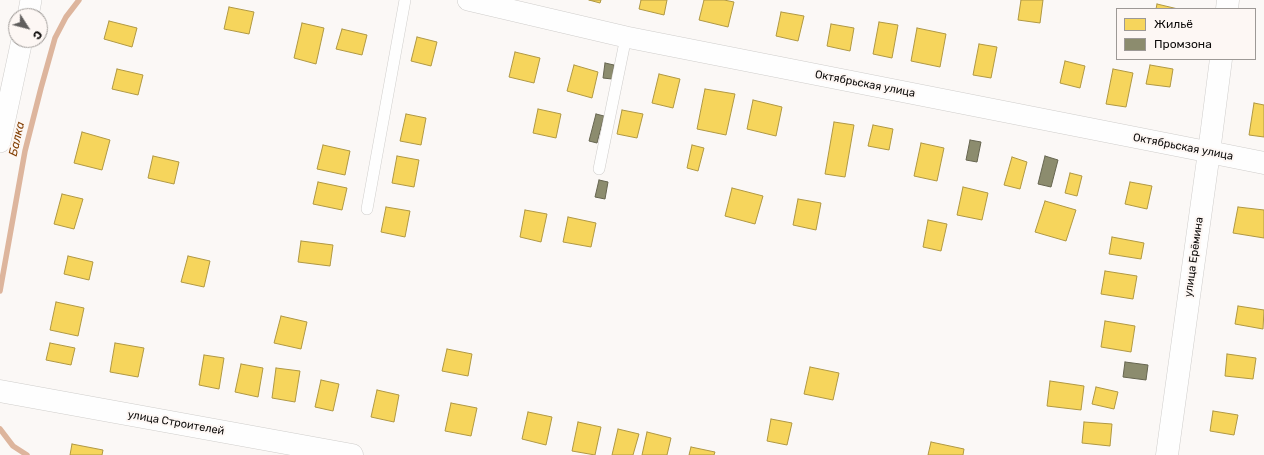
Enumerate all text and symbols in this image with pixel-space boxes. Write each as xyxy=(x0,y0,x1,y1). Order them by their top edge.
north arrow xyxy=(8,8,48,48)
legend xyxy=(1116,8,1256,60)
text: Жильё xyxy=(1154,17,1193,31)
text: С xyxy=(30,28,45,42)
text: Промзона xyxy=(1154,37,1212,51)
street label: Октябрьская улица xyxy=(814,68,916,100)
water label: Балка xyxy=(6,120,28,158)
street label: Октябрьская улица xyxy=(1132,131,1234,163)
street label: улица Ерёмина xyxy=(1182,216,1206,298)
street label: улица Строителей xyxy=(127,408,225,438)

